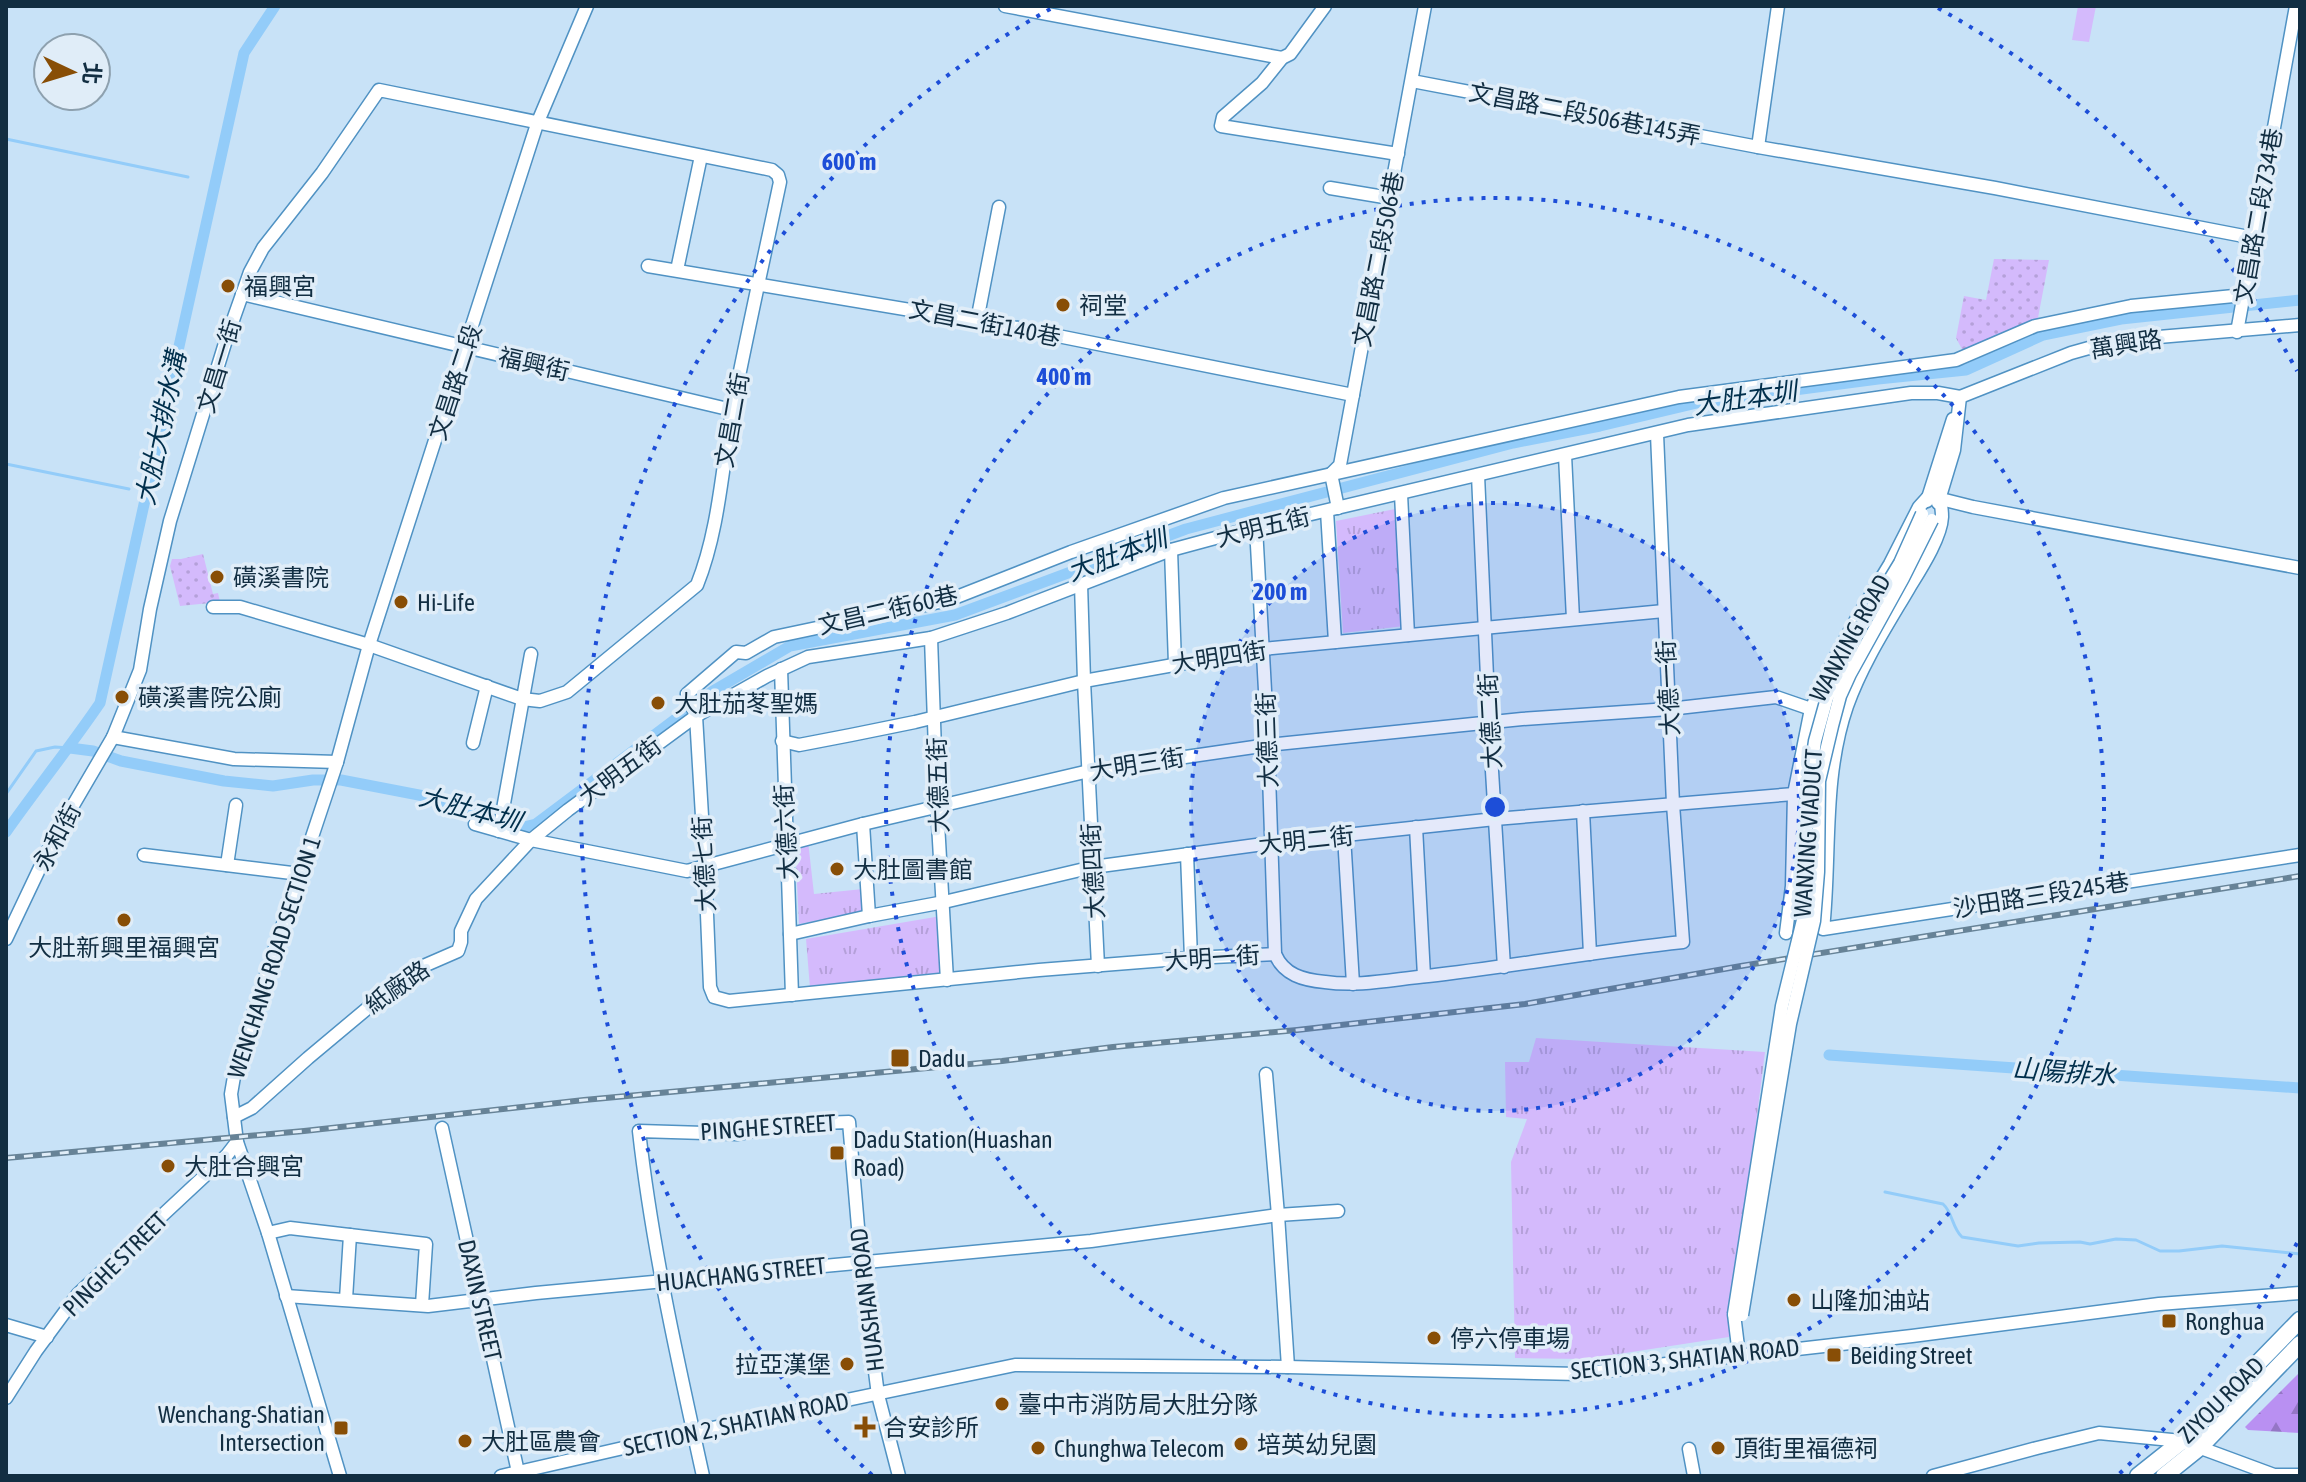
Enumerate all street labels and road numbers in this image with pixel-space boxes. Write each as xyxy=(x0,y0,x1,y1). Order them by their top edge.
street label: 文昌路二段506巷145弄 xyxy=(1467,78,1703,150)
street label: 文昌路二段734巷 xyxy=(2229,126,2287,306)
street label: 文昌路二段506巷 xyxy=(1348,169,1408,349)
street label: 文昌二街140巷 xyxy=(907,295,1063,351)
street label: 文昌一街 xyxy=(192,316,246,416)
street label: 文昌路二段 xyxy=(424,321,486,443)
street label: 萬興路 xyxy=(2088,325,2164,363)
street label: 福興街 xyxy=(496,343,572,385)
street label: 文昌二街 xyxy=(710,370,754,470)
street label: 大明五街 xyxy=(1213,502,1313,552)
street label: WANXING ROAD xyxy=(1804,570,1896,706)
street label: 文昌二街60巷 xyxy=(816,581,960,639)
street label: 大明四街 xyxy=(1169,636,1269,678)
street label: 大德一街 xyxy=(1652,639,1684,737)
street label: 大德二街 xyxy=(1474,672,1506,770)
street label: 大德三街 xyxy=(1252,692,1282,788)
street label: 大明五街 xyxy=(574,731,666,811)
street label: 大德五街 xyxy=(923,737,953,833)
street label: 大明三街 xyxy=(1087,743,1187,785)
street label: WANXING VIADUCT xyxy=(1789,748,1827,918)
street label: 大德六街 xyxy=(770,783,802,881)
street label: 永和街 xyxy=(28,799,86,875)
street label: 大德七街 xyxy=(688,815,720,913)
street label: 大德四街 xyxy=(1077,822,1109,920)
street label: 大明二街 xyxy=(1257,822,1355,858)
street label: WENCHANG ROAD SECTION 1 xyxy=(222,832,326,1082)
street label: 沙田路三段245巷 xyxy=(1951,868,2131,922)
street label: 大明一街 xyxy=(1163,941,1261,975)
street label: 紙廠路 xyxy=(360,955,434,1019)
street label: PINGHE STREET xyxy=(699,1109,837,1145)
street label: PINGHE STREET xyxy=(57,1206,173,1322)
street label: HUASHAN ROAD xyxy=(845,1227,889,1373)
street label: DAXIN STREET xyxy=(453,1237,507,1363)
street label: HUACHANG STREET xyxy=(655,1252,827,1296)
street label: SECTION 3, SHATIAN ROAD xyxy=(1569,1334,1801,1384)
street label: ZIYOU ROAD xyxy=(2173,1352,2269,1448)
street label: SECTION 2, SHATIAN ROAD xyxy=(621,1387,851,1461)

